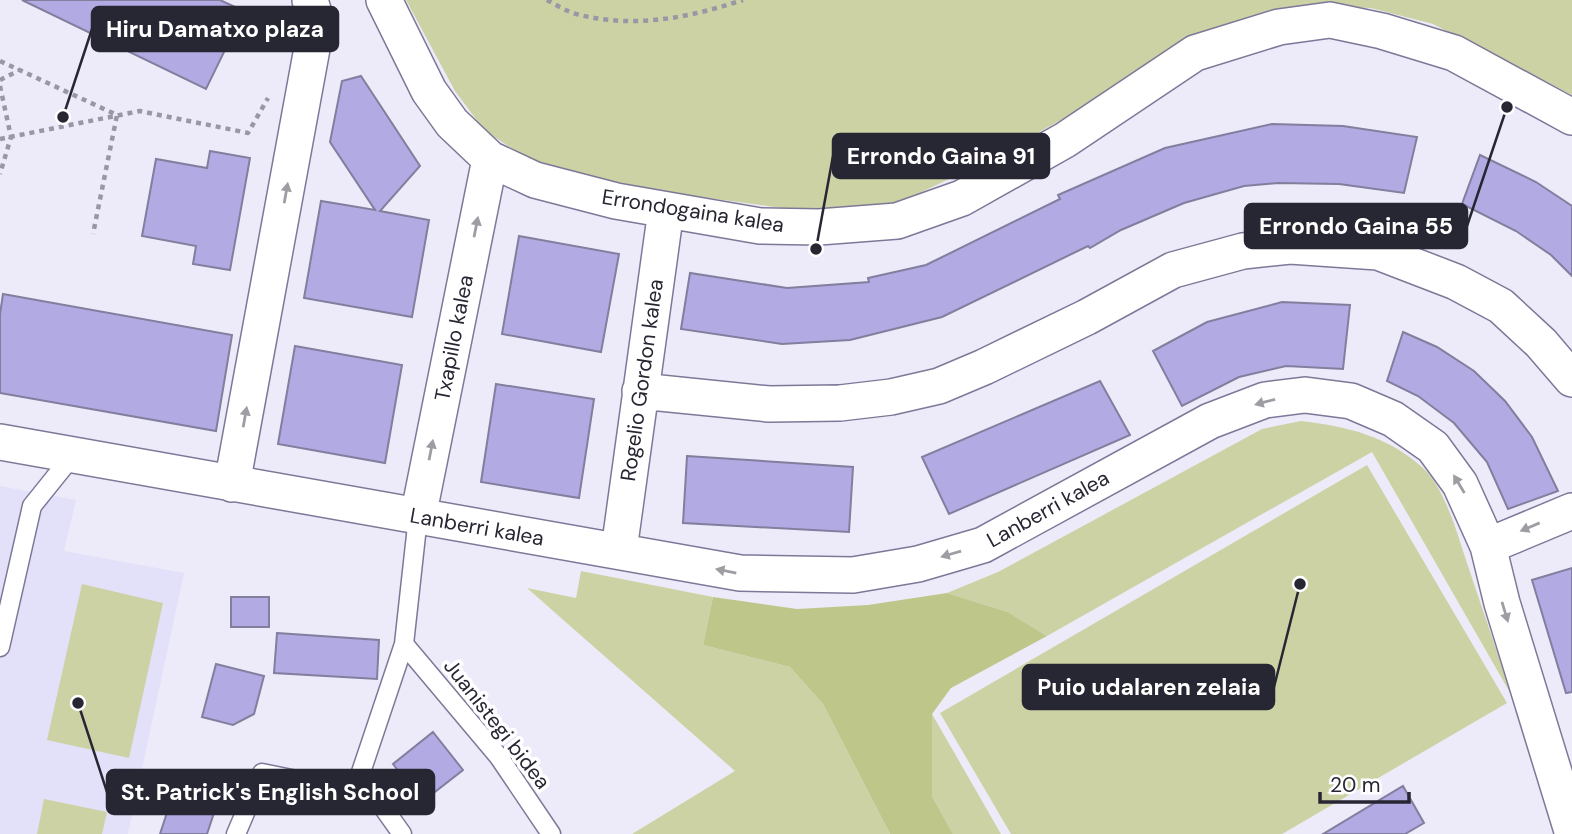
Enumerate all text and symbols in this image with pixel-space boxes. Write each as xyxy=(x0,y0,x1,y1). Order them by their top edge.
callout: Hiru Damatxo plaza xyxy=(92,7,338,51)
text: Hiru Damatxo plaza xyxy=(106,14,324,44)
callout: Errondo Gaina 91 xyxy=(833,134,1049,178)
text: Errondo Gaina 91 xyxy=(847,141,1035,171)
one-way arrow xyxy=(280,182,291,204)
street label: Errondogaina kalea xyxy=(600,183,786,239)
callout: Errondo Gaina 55 xyxy=(1245,204,1467,248)
text: Errondo Gaina 55 xyxy=(1259,211,1453,241)
one-way arrow xyxy=(471,216,482,238)
street label: Txapillo kalea xyxy=(428,272,480,404)
street label: Rogelio Gordon kalea xyxy=(614,277,670,483)
one-way arrow xyxy=(1253,397,1275,408)
one-way arrow xyxy=(239,406,250,428)
one-way arrow xyxy=(426,439,437,461)
street label: Lanberri kalea xyxy=(982,464,1114,554)
one-way arrow xyxy=(1453,474,1466,494)
street label: Lanberri kalea xyxy=(408,501,546,553)
one-way arrow xyxy=(1519,522,1540,533)
one-way arrow xyxy=(940,550,961,560)
one-way arrow xyxy=(715,565,737,576)
one-way arrow xyxy=(1501,601,1511,622)
street label: Juanistegi bidea xyxy=(437,653,557,795)
callout: Puio udalaren zelaia xyxy=(1023,665,1274,709)
text: Puio udalaren zelaia xyxy=(1037,672,1261,702)
scale bar xyxy=(1320,760,1409,804)
callout: St. Patrick's English School xyxy=(107,770,434,814)
text: 20 m xyxy=(1330,771,1381,799)
text: St. Patrick's English School xyxy=(121,777,419,807)

